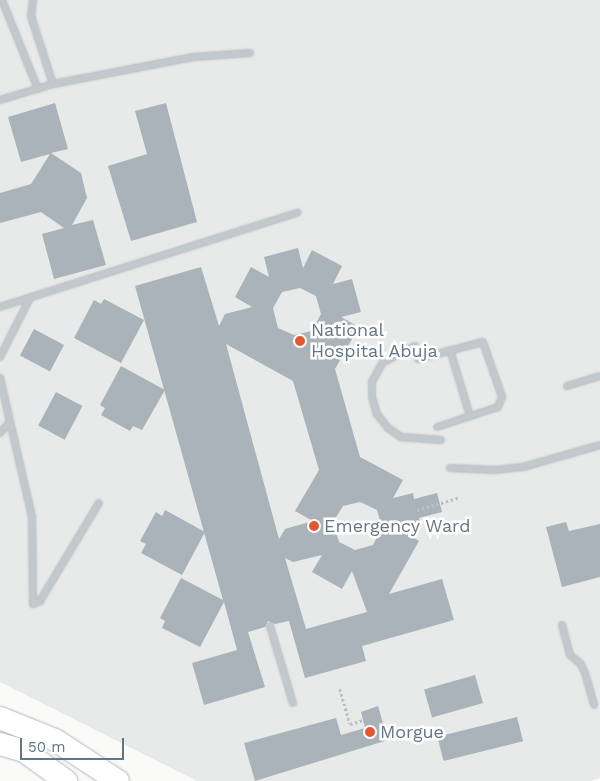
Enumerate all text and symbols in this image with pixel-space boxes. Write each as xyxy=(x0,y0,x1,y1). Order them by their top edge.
place label: National Hospital Abuja xyxy=(311,320,439,362)
marker: National Hospital Abuja xyxy=(293,334,307,348)
place label: Emergency Ward xyxy=(324,515,471,537)
marker: Emergency Ward xyxy=(308,520,320,532)
place label: Morgue xyxy=(380,721,444,743)
marker: Morgue xyxy=(364,726,376,738)
scale bar xyxy=(22,728,126,760)
text: 50 m xyxy=(28,738,65,756)

